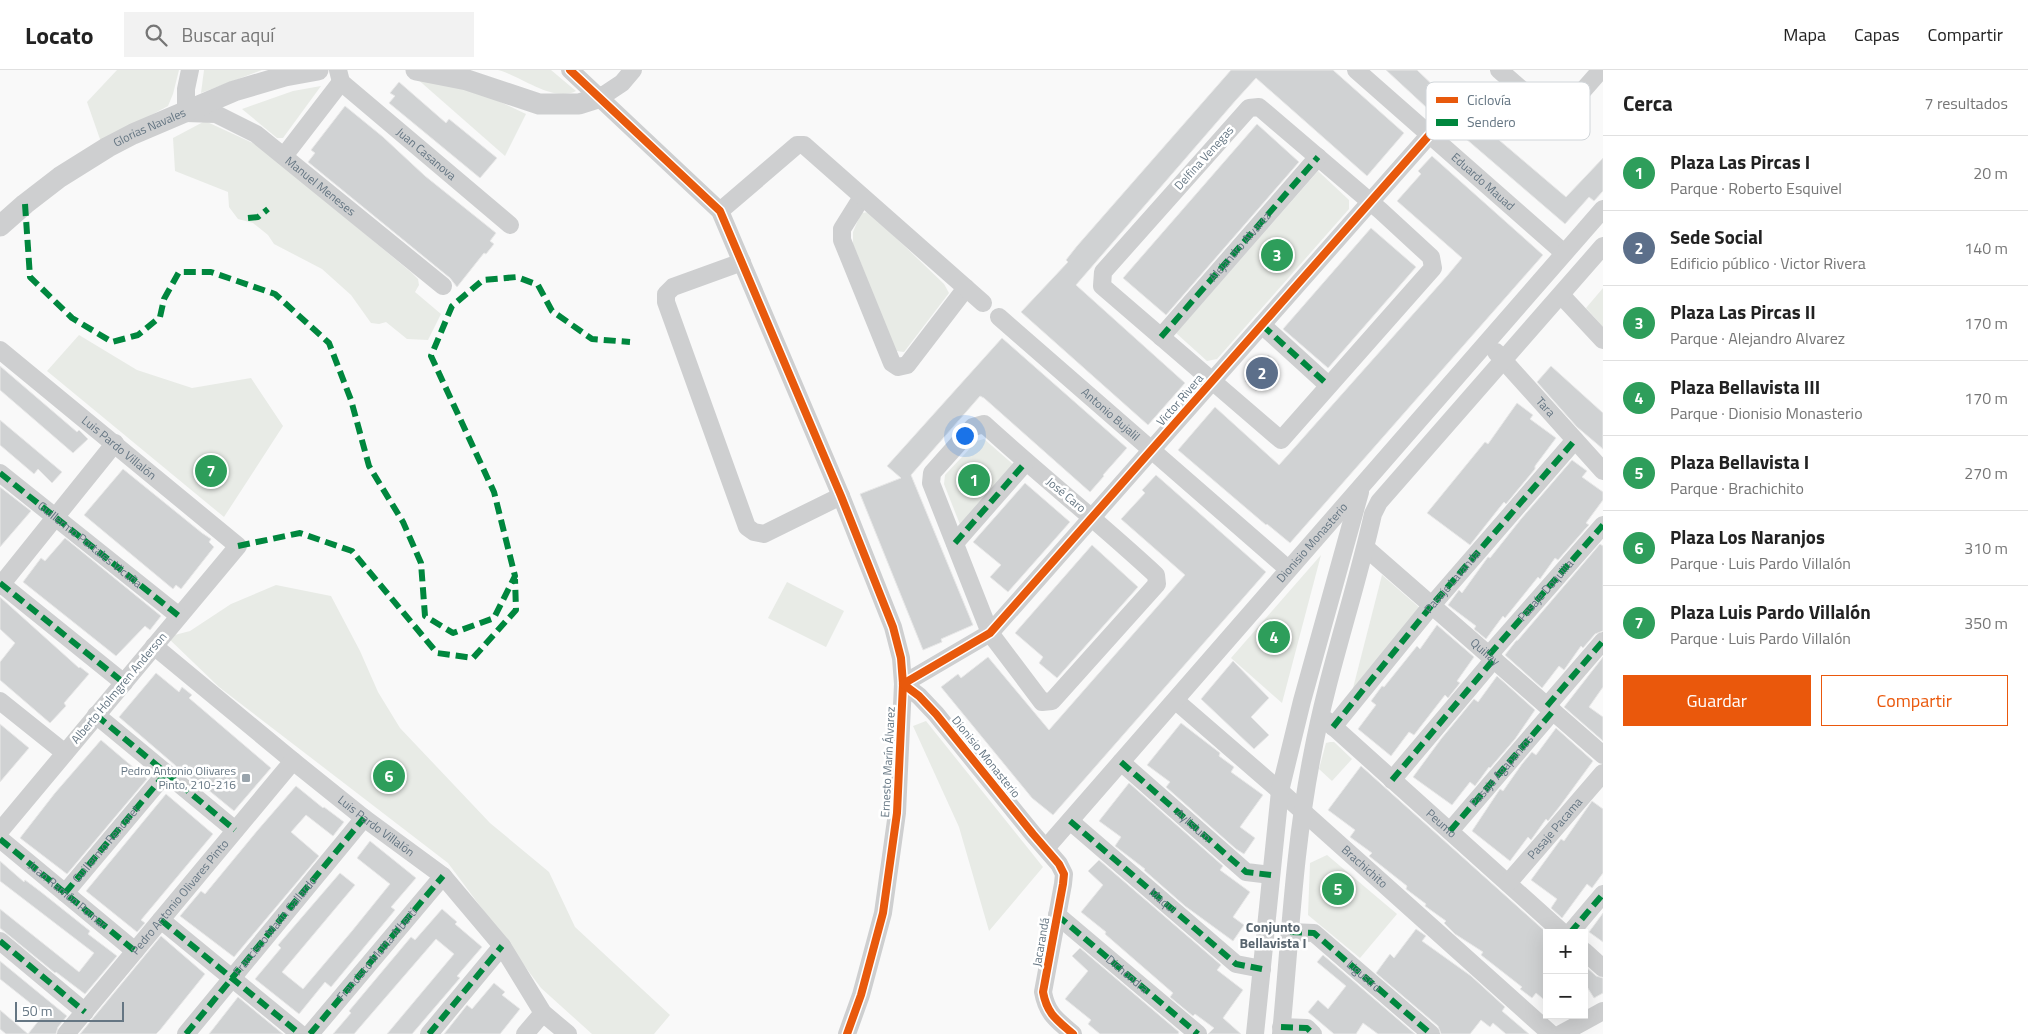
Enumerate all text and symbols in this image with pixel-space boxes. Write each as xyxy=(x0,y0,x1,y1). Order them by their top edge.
search box xyxy=(124,12,474,57)
text: Locato xyxy=(25,17,94,53)
text: Buscar aquí xyxy=(182,20,275,49)
icon: search xyxy=(142,21,170,49)
text: Mapa xyxy=(1783,21,1826,48)
text: Capas xyxy=(1854,21,1900,48)
text: Compartir xyxy=(1928,21,2003,48)
legend xyxy=(1426,82,1590,140)
text: Cerca xyxy=(1623,87,1673,119)
text: Ciclovía xyxy=(1467,89,1511,110)
text: 7 resultados xyxy=(1924,91,2008,115)
street label: Glorias Navales xyxy=(110,102,189,152)
text: Sendero xyxy=(1467,111,1516,132)
street label: Delfina Venegas xyxy=(1169,121,1238,194)
street label: Juan Casanova xyxy=(392,123,461,185)
text: Plaza Las Pircas I xyxy=(1670,147,1810,176)
street label: Eduardo Mauad xyxy=(1447,148,1519,215)
street label: Manuel Meneses xyxy=(281,151,360,221)
text: 1 xyxy=(1635,161,1643,185)
text: 20 m xyxy=(1973,161,2008,185)
text: Parque · Roberto Esquivel xyxy=(1670,176,1842,200)
street label: Alejandro Alvarez xyxy=(1204,207,1275,286)
text: Sede Social xyxy=(1670,222,1763,251)
pin: 3 xyxy=(1261,236,1293,274)
text: 2 xyxy=(1635,236,1643,260)
text: 140 m xyxy=(1964,236,2008,260)
text: Edificio público · Victor Rivera xyxy=(1670,251,1866,275)
text: Plaza Las Pircas II xyxy=(1670,297,1816,326)
text: 3 xyxy=(1635,311,1643,335)
text: 170 m xyxy=(1964,311,2008,335)
text: Parque · Alejandro Alvarez xyxy=(1670,326,1845,350)
pin: 2 xyxy=(1246,354,1278,392)
street label: Victor Rivera xyxy=(1151,369,1208,430)
text: Plaza Bellavista III xyxy=(1670,372,1820,401)
street label: Antonio Bujalil xyxy=(1077,383,1145,445)
text: 4 xyxy=(1635,386,1643,410)
text: 170 m xyxy=(1964,386,2008,410)
street label: Tara xyxy=(1532,392,1560,421)
text: Parque · Dionisio Monasterio xyxy=(1670,401,1863,425)
street label: Luis Pardo Villalón xyxy=(78,411,161,484)
your location xyxy=(952,423,978,449)
text: Plaza Bellavista I xyxy=(1670,447,1809,476)
pin: 7 xyxy=(195,452,227,490)
pin: 1 xyxy=(958,461,990,499)
text: 5 xyxy=(1635,461,1643,485)
text: 270 m xyxy=(1964,461,2008,485)
street label: José Caro xyxy=(1042,472,1090,517)
text: Parque · Brachichito xyxy=(1670,476,1804,500)
street label: Guillermo Portales Vicuña xyxy=(34,496,147,592)
street label: Dionisio Monasterio xyxy=(1271,498,1352,587)
text: Plaza Los Naranjos xyxy=(1670,522,1825,551)
text: 6 xyxy=(1635,536,1643,560)
text: 310 m xyxy=(1964,536,2008,560)
street label: Pasaje Lavanda xyxy=(1419,546,1485,617)
text: Parque · Luis Pardo Villalón xyxy=(1670,551,1851,575)
street label: Pasaje Doquilla xyxy=(1513,555,1578,625)
text: Plaza Luis Pardo Villalón xyxy=(1670,597,1871,626)
text: 7 xyxy=(1635,611,1643,635)
text: 350 m xyxy=(1964,611,2008,635)
pin: 4 xyxy=(1258,618,1290,656)
text: Parque · Luis Pardo Villalón xyxy=(1670,626,1851,650)
street label: Alberto Holmgren Anderson xyxy=(66,628,171,748)
street label: Quillay xyxy=(1466,633,1505,670)
button: Guardar xyxy=(1623,675,1811,726)
button: Compartir xyxy=(1821,675,2008,726)
street label: Ernesto Marín Álvarez xyxy=(875,706,900,818)
street label: Dionisio Monasterio xyxy=(947,712,1025,802)
street label: Pasaje Agapantos xyxy=(1464,730,1538,811)
pin: 6 xyxy=(373,757,405,795)
place label: Pedro Antonio Olivares Pinto, 210-216 xyxy=(121,761,236,794)
marker: Pedro Antonio Olivares Pinto, 210-216 xyxy=(240,772,252,784)
street label: Luis Pardo Villalón xyxy=(334,790,419,861)
street label: Pasaje Pacama xyxy=(1523,793,1587,863)
street label: Guillermo Rencoret xyxy=(67,800,145,887)
street label: Aylisium xyxy=(1171,804,1216,846)
street label: Peumo xyxy=(1422,804,1461,842)
street label: Pedro Antonio Olivares Pinto xyxy=(126,835,233,959)
street label: Brachichito xyxy=(1337,840,1392,892)
street label: Juan Ramón Pomar xyxy=(24,856,112,933)
pin: 5 xyxy=(1322,870,1354,908)
street label: Francisco Marín Gallardo xyxy=(228,872,321,980)
street label: Maqui xyxy=(1145,883,1181,918)
street label: Francisco Motta Alberti xyxy=(332,903,422,1005)
street label: Jacarandá xyxy=(1027,916,1054,968)
district label: Conjunto Bellavista I xyxy=(1240,916,1306,953)
map controls xyxy=(1543,929,1588,1019)
button: + xyxy=(1543,929,1588,974)
street label: Dichondra xyxy=(1102,950,1153,998)
street label: Ligustro xyxy=(1342,955,1386,996)
button: − xyxy=(1543,974,1588,1019)
scale bar xyxy=(15,999,124,1022)
text: 50 m xyxy=(22,1000,52,1021)

